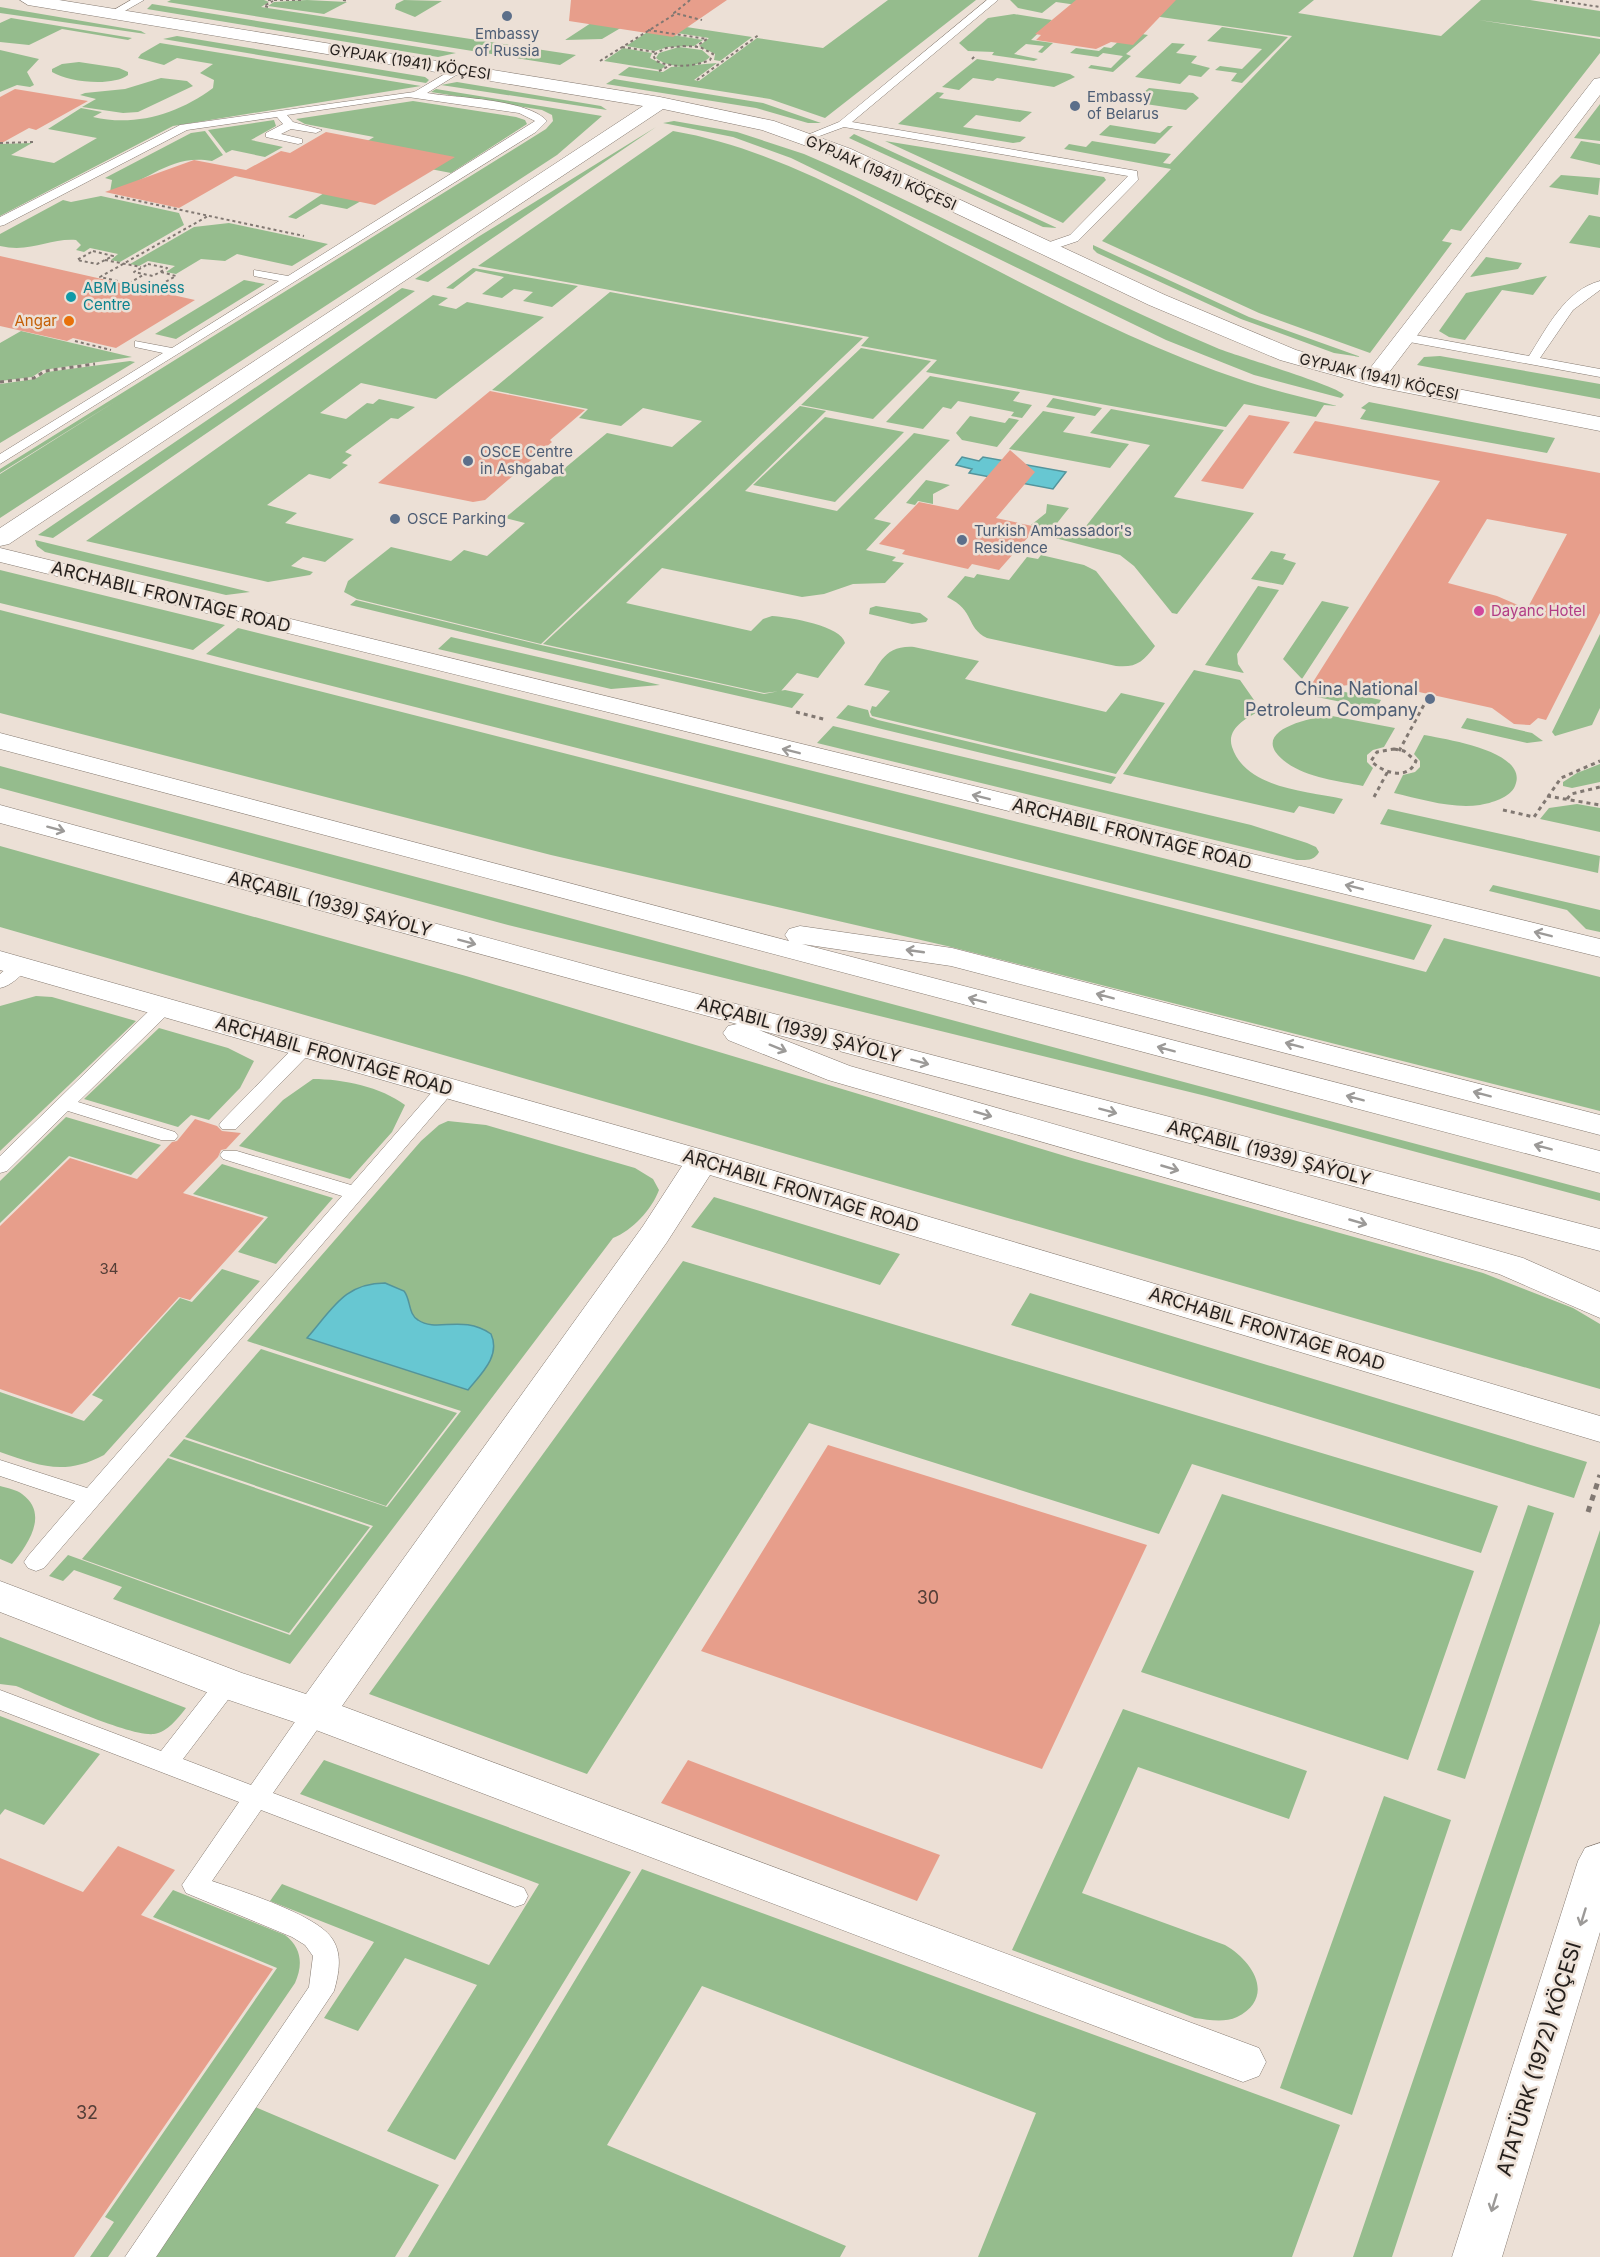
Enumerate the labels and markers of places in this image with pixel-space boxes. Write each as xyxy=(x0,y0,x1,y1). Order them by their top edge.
marker: Embassy of Russia xyxy=(500,9,514,23)
place label: Embassy of Russia xyxy=(474,24,540,60)
place label: Embassy of Belarus xyxy=(1087,87,1159,123)
marker: Embassy of Belarus xyxy=(1068,99,1082,113)
place label: ABM Business Centre xyxy=(83,278,185,314)
marker: ABM Business Centre xyxy=(64,290,78,304)
place label: Angar xyxy=(15,311,57,330)
marker: Angar xyxy=(62,314,76,328)
place label: OSCE Centre in Ashgabat xyxy=(480,442,573,478)
marker: OSCE Centre in Ashgabat xyxy=(461,454,475,468)
place label: OSCE Parking xyxy=(407,509,506,528)
marker: OSCE Parking xyxy=(388,512,402,526)
place label: Turkish Ambassador's Residence xyxy=(974,521,1132,557)
marker: Turkish Ambassador's Residence xyxy=(955,533,969,547)
place label: Dayanc Hotel xyxy=(1491,601,1586,620)
marker: Dayanc Hotel xyxy=(1472,604,1486,618)
place label: China National Petroleum Company xyxy=(1245,678,1418,720)
marker: China National Petroleum Company xyxy=(1423,692,1437,706)

